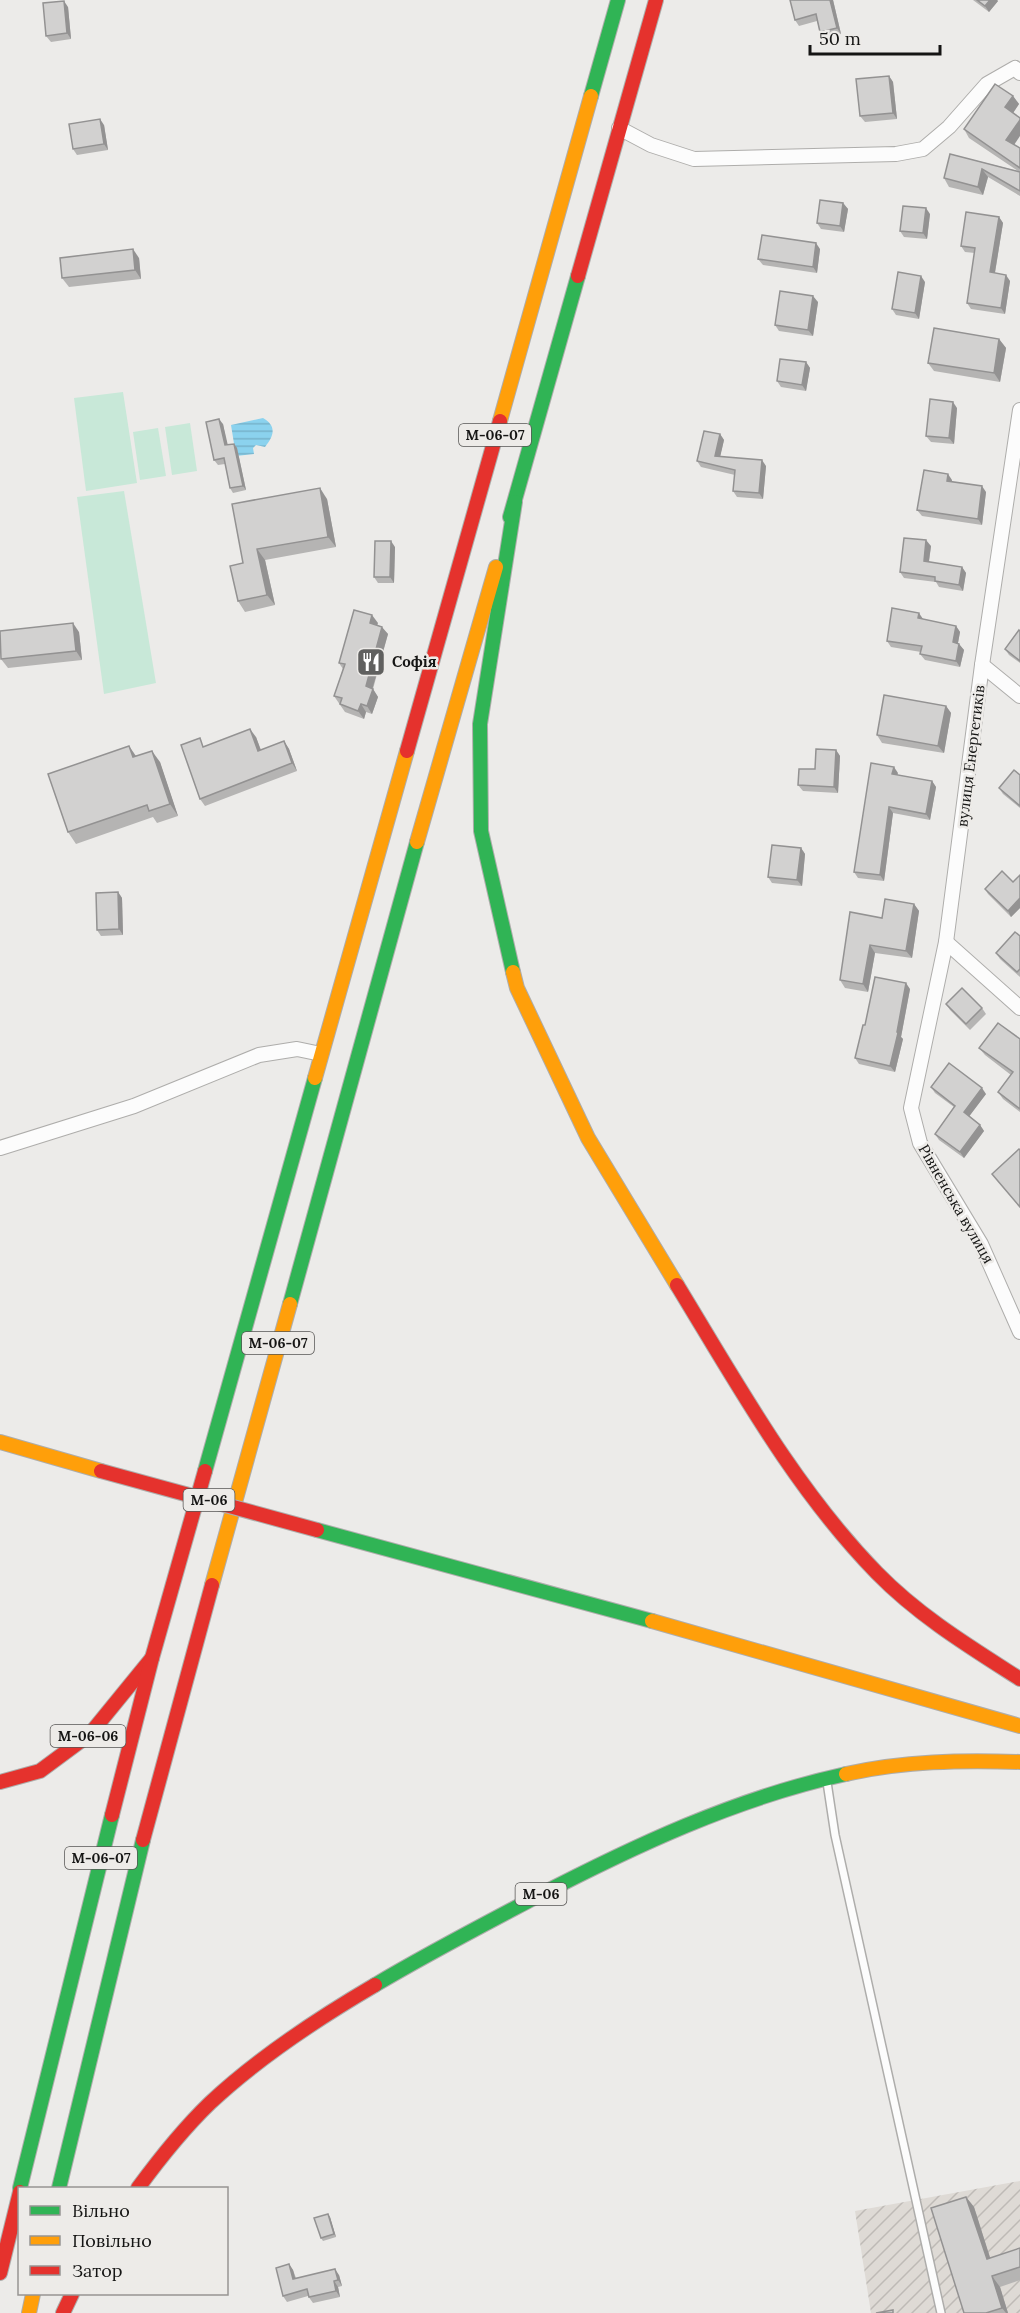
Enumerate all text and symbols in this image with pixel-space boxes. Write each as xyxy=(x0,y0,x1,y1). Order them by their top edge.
scale bar xyxy=(810,18,940,56)
text: 50 m xyxy=(819,27,861,50)
road number: М-06-07 xyxy=(459,424,531,446)
restaurant icon: Софія xyxy=(355,646,387,678)
place label: Софія xyxy=(392,652,437,671)
street label: вулиця Енергетиків xyxy=(952,684,989,828)
street label: Рівненська вулиця xyxy=(915,1141,998,1267)
road number: М-06-07 xyxy=(242,1332,314,1354)
road number: М-06 xyxy=(184,1489,234,1511)
road number: М-06-06 xyxy=(50,1725,125,1747)
road number: М-06-07 xyxy=(65,1847,137,1869)
road number: М-06 xyxy=(516,1883,566,1905)
legend xyxy=(18,2187,228,2295)
text: Вільно xyxy=(72,2199,130,2222)
text: Повільно xyxy=(72,2229,152,2252)
text: Затор xyxy=(72,2259,123,2282)

